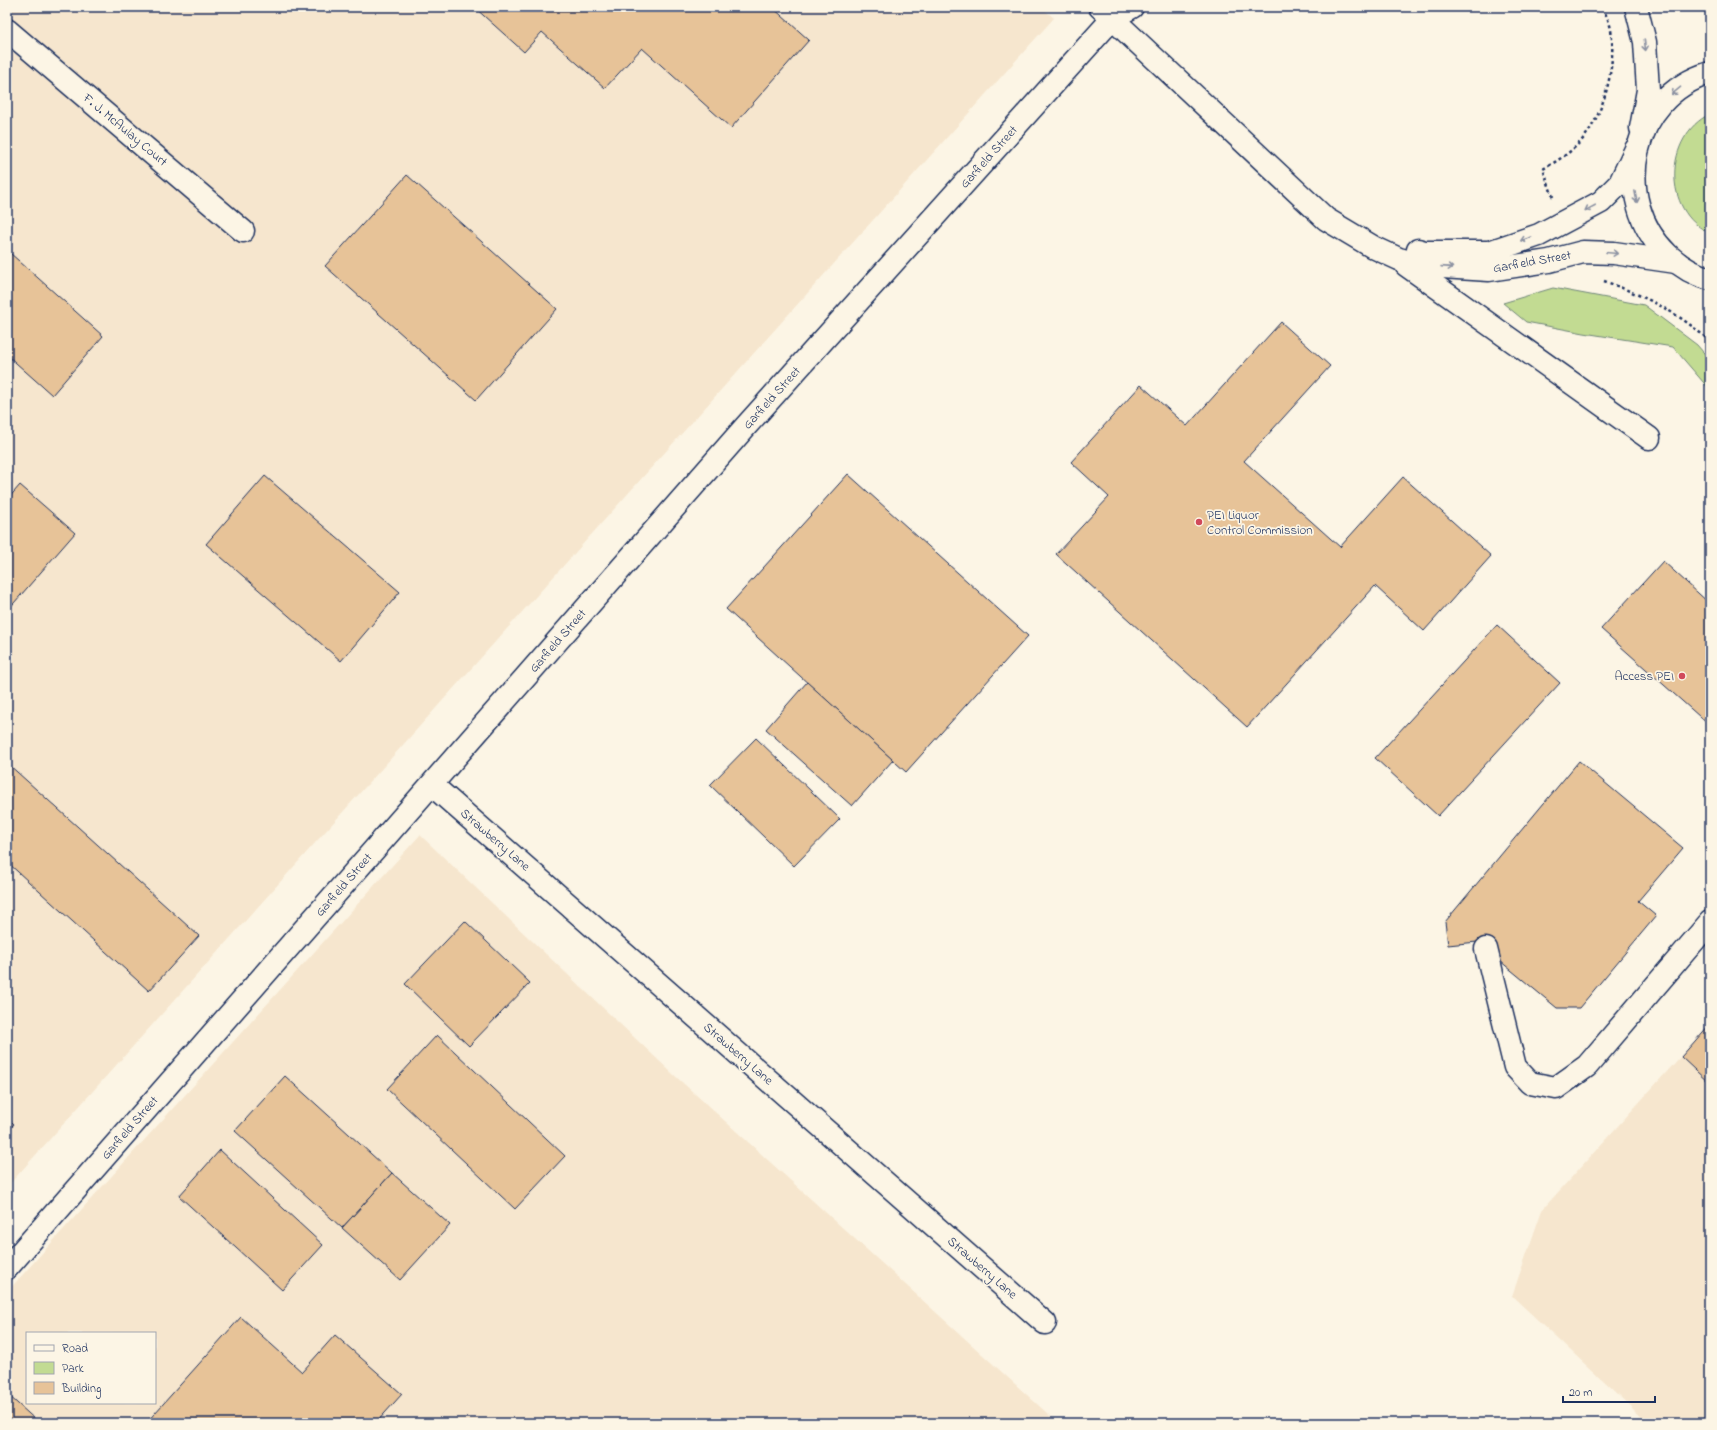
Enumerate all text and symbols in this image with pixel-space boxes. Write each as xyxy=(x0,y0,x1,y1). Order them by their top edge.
one-way arrow xyxy=(1641,38,1649,51)
one-way arrow xyxy=(1670,86,1681,95)
street label: F. J. McAulay Court xyxy=(77,88,172,172)
street label: Garfield Street xyxy=(956,121,1023,193)
one-way arrow xyxy=(1633,191,1641,204)
one-way arrow xyxy=(1585,204,1597,212)
one-way arrow xyxy=(1520,236,1533,243)
street label: Garfield Street xyxy=(1491,246,1573,278)
one-way arrow xyxy=(1605,250,1618,257)
one-way arrow xyxy=(1440,264,1453,271)
street label: Garfield Street xyxy=(739,362,806,434)
place label: PEI Liquor Control Commission xyxy=(1207,506,1313,540)
marker: PEI Liquor Control Commission xyxy=(1194,517,1204,527)
street label: Garfield Street xyxy=(525,605,591,677)
place label: Access PEI xyxy=(1614,667,1674,686)
marker: Access PEI xyxy=(1677,671,1687,681)
street label: Strawberry Lane xyxy=(455,804,534,877)
street label: Garfield Street xyxy=(311,849,377,921)
street label: Strawberry Lane xyxy=(698,1018,777,1091)
street label: Garfield Street xyxy=(97,1092,163,1164)
street label: Strawberry Lane xyxy=(942,1232,1021,1305)
legend xyxy=(26,1332,156,1404)
text: Road xyxy=(62,1340,88,1358)
text: Park xyxy=(62,1360,84,1378)
scale bar xyxy=(1563,1378,1655,1404)
text: Building xyxy=(61,1380,101,1399)
text: 20 m xyxy=(1569,1384,1592,1402)

